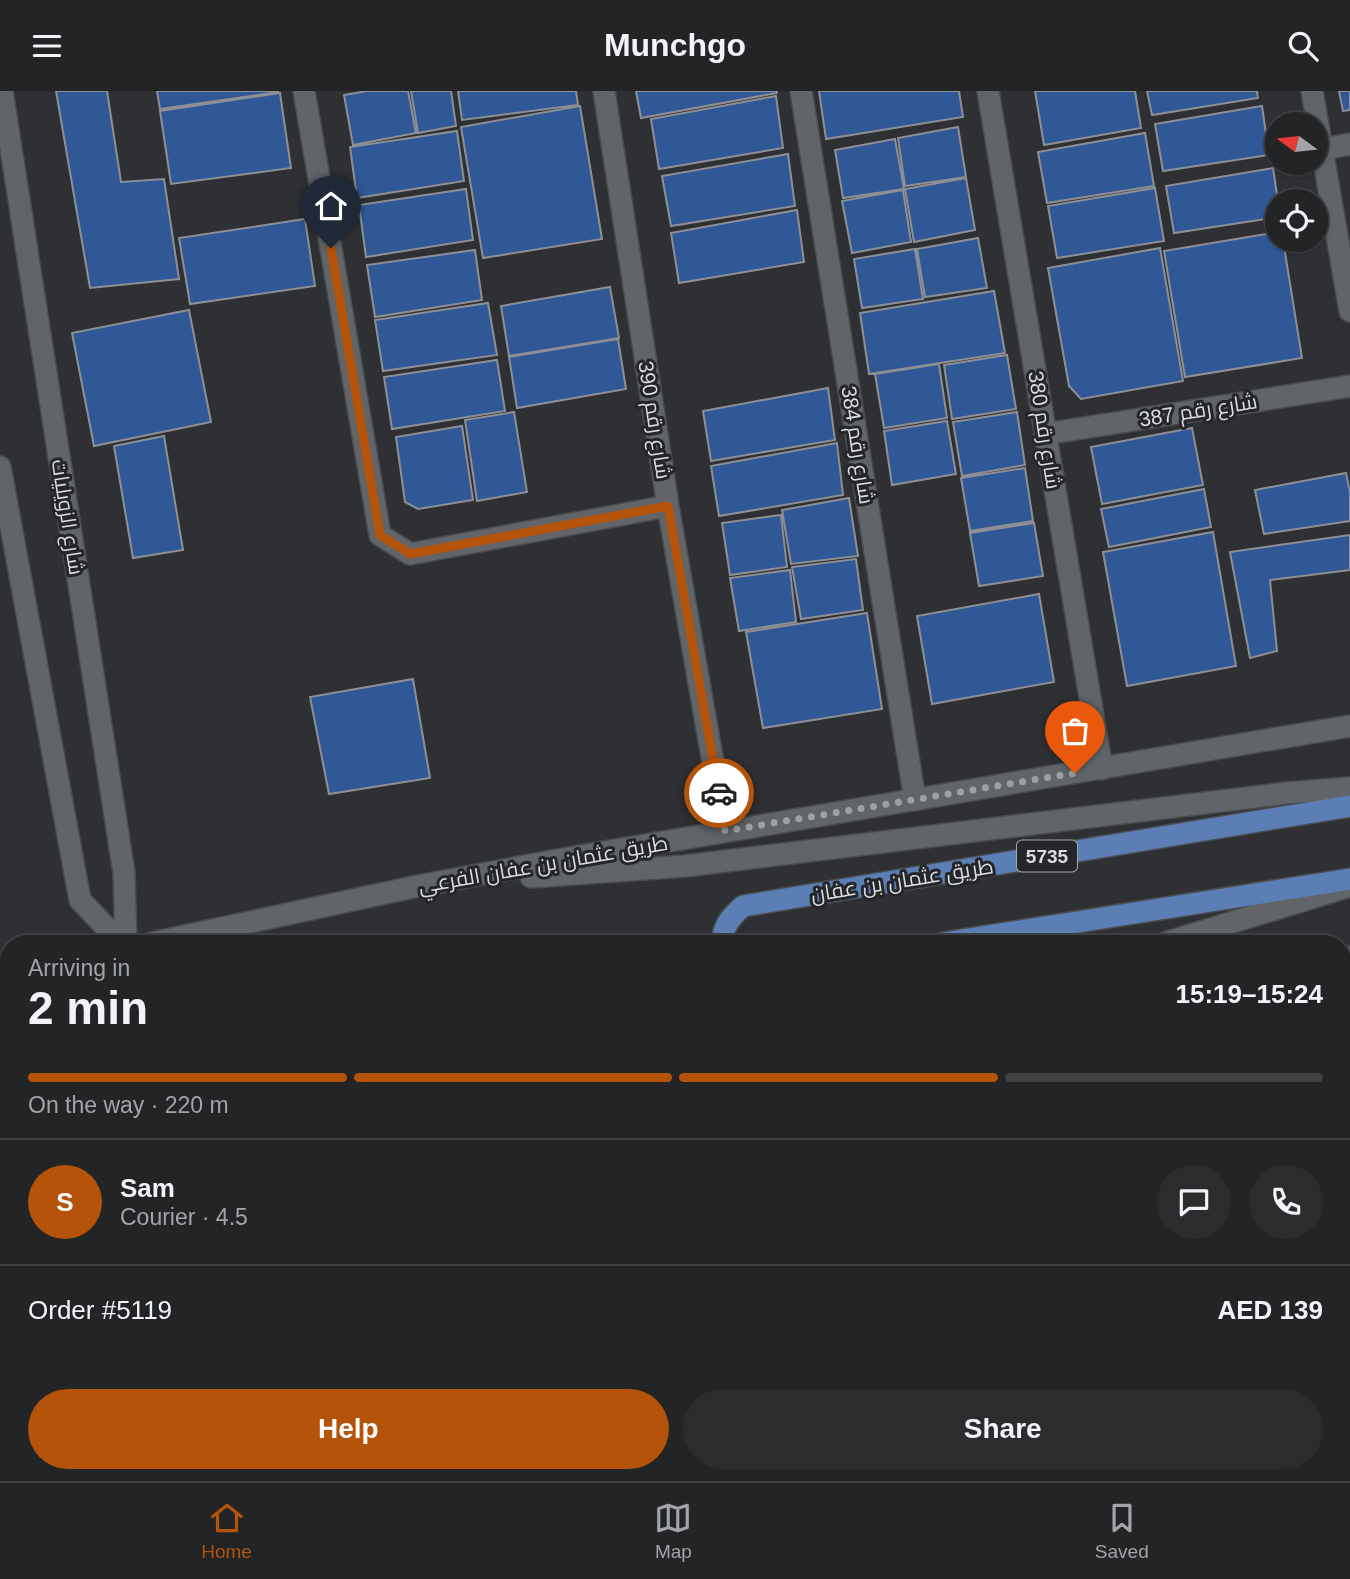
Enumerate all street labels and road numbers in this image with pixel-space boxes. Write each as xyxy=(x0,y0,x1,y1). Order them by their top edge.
street label: شارع رقم 390 xyxy=(631,359,676,481)
street label: شارع رقم 380 xyxy=(1021,369,1066,491)
street label: شارع رقم 384 xyxy=(834,384,879,506)
street label: شارع رقم 387 xyxy=(1137,389,1259,434)
street label: شارع الزويليات xyxy=(45,458,88,577)
street label: طريق عثمان بن عفان الفرعي xyxy=(417,831,670,902)
road number: 5735 xyxy=(1017,841,1077,871)
street label: طريق عثمان بن عفان xyxy=(809,854,995,908)

